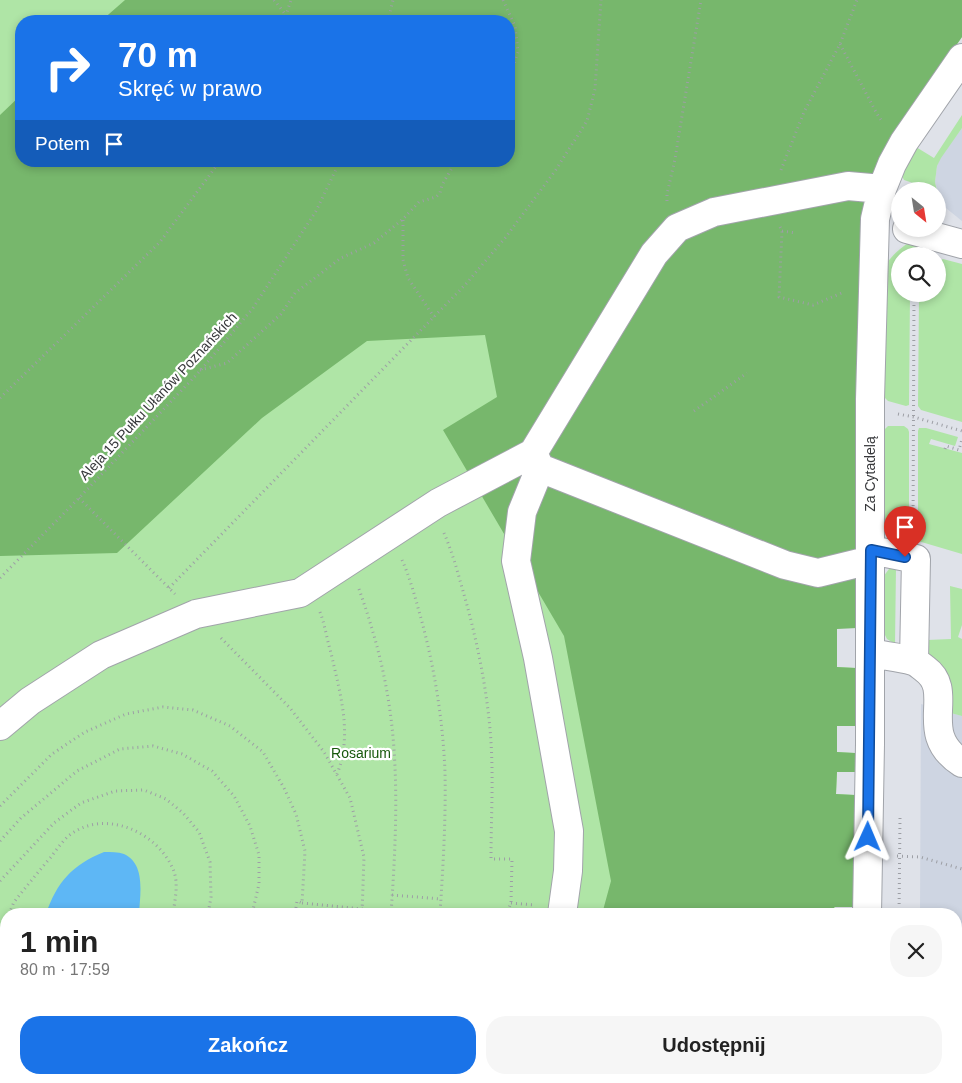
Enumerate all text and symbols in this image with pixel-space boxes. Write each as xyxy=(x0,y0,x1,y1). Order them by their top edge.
icon: right xyxy=(35,35,100,100)
text: 70 m xyxy=(118,35,198,74)
text: Skręć w prawo xyxy=(118,76,262,101)
icon: arrive xyxy=(100,130,128,158)
text: Potem xyxy=(35,133,90,154)
north arrow xyxy=(891,182,946,238)
map controls xyxy=(891,182,946,302)
button: search xyxy=(891,247,946,302)
street label: Aleja 15 Pułku Ułanów Poznańskich xyxy=(76,309,240,483)
street label: Za Cytadelą xyxy=(862,436,878,512)
pin xyxy=(884,506,926,557)
icon: arrive xyxy=(891,513,919,541)
park label: Rosarium xyxy=(331,745,391,761)
position arrow xyxy=(841,810,893,862)
text: 1 min xyxy=(20,925,98,958)
button: close xyxy=(890,925,942,977)
text: 80 m · 17:59 xyxy=(20,961,110,978)
button: Zakończ xyxy=(20,1016,476,1074)
button: Udostępnij xyxy=(486,1016,942,1074)

